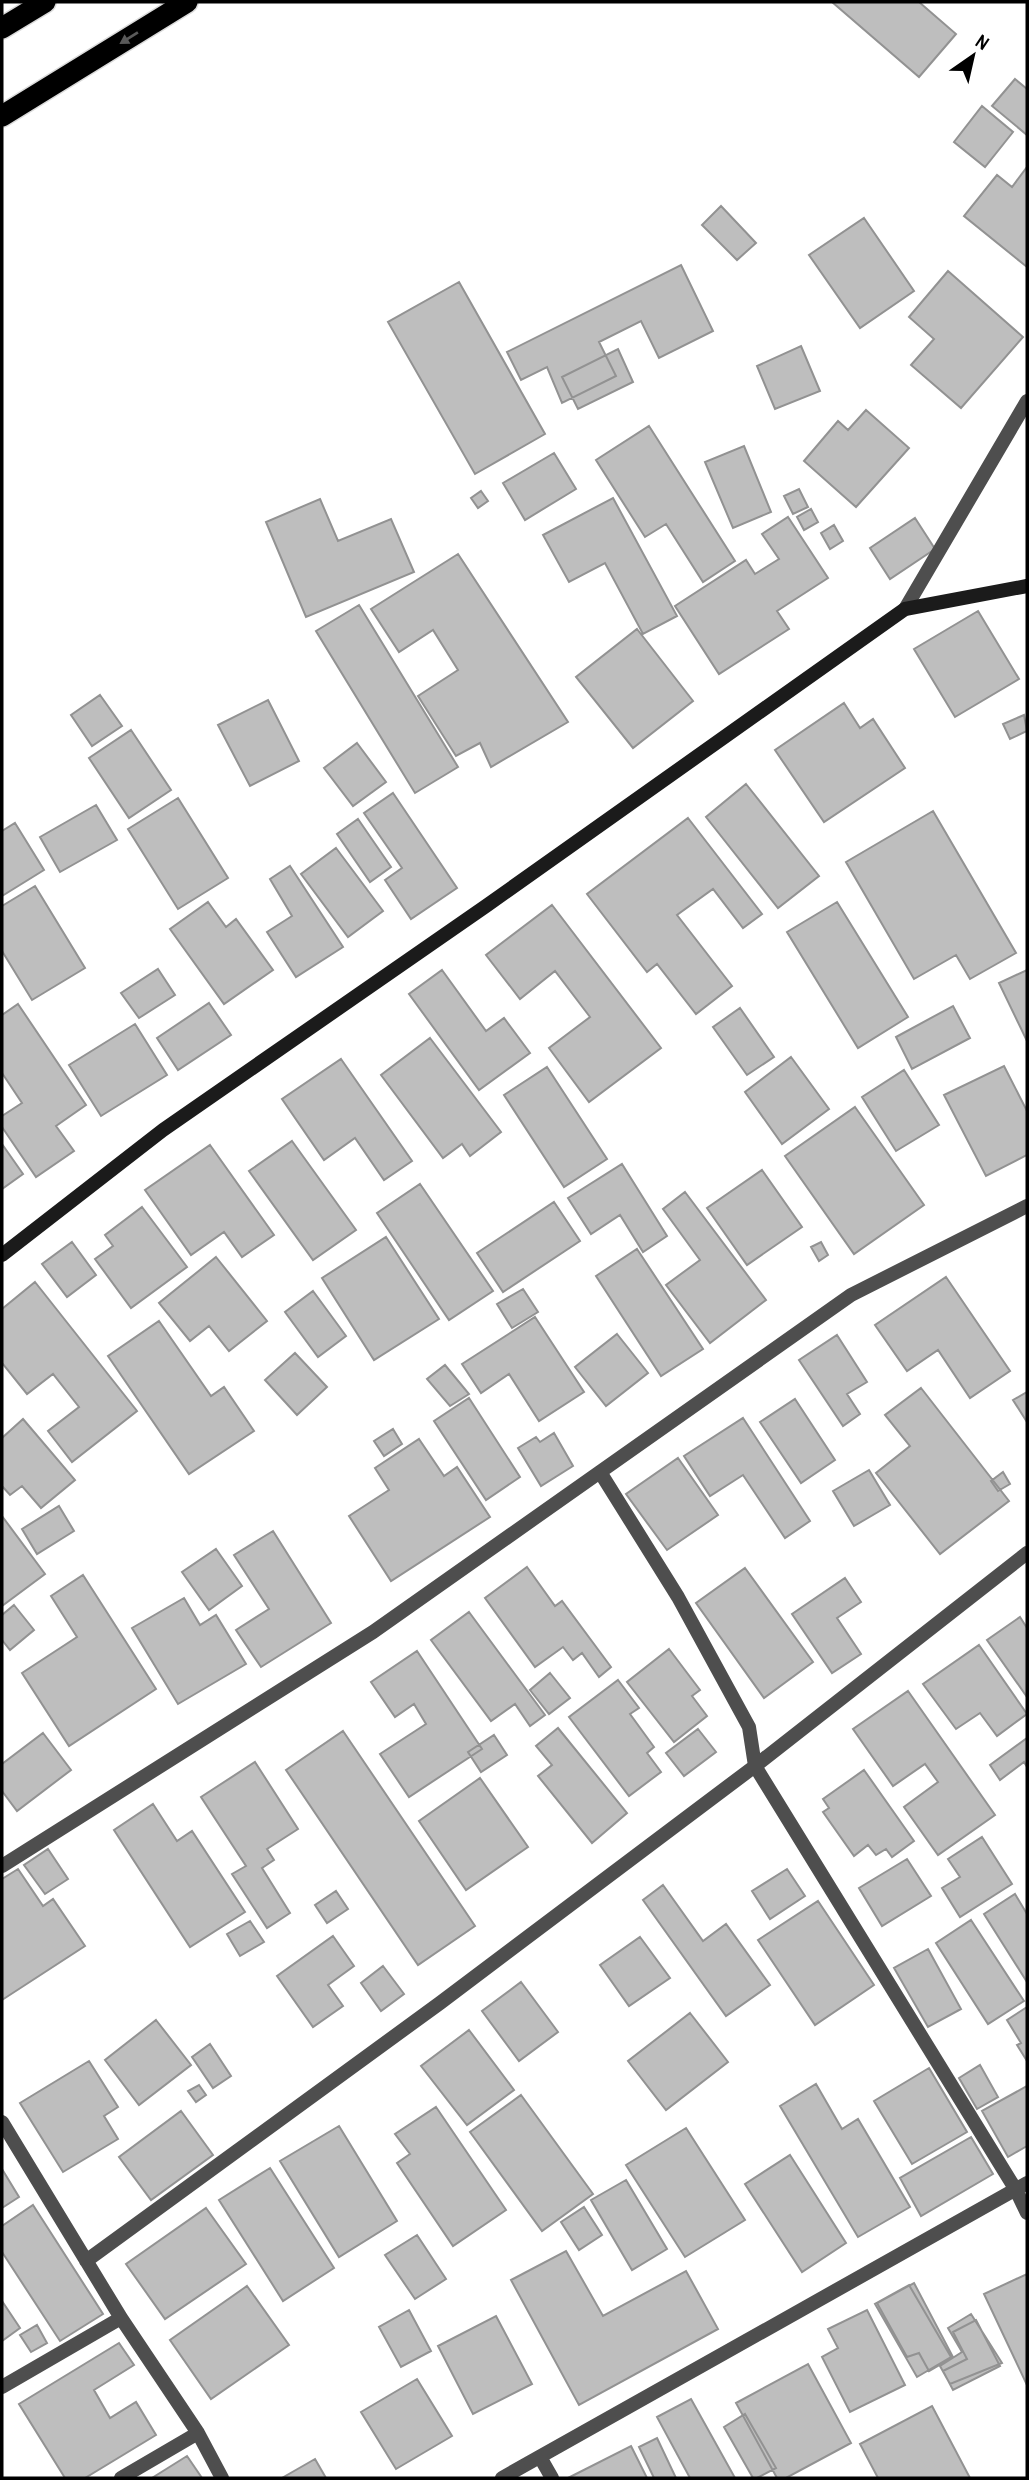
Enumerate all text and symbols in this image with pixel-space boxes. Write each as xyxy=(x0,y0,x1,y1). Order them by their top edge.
north arrow xyxy=(938,21,1008,91)
text: N xyxy=(971,28,994,56)
one-way arrow xyxy=(119,31,138,44)

